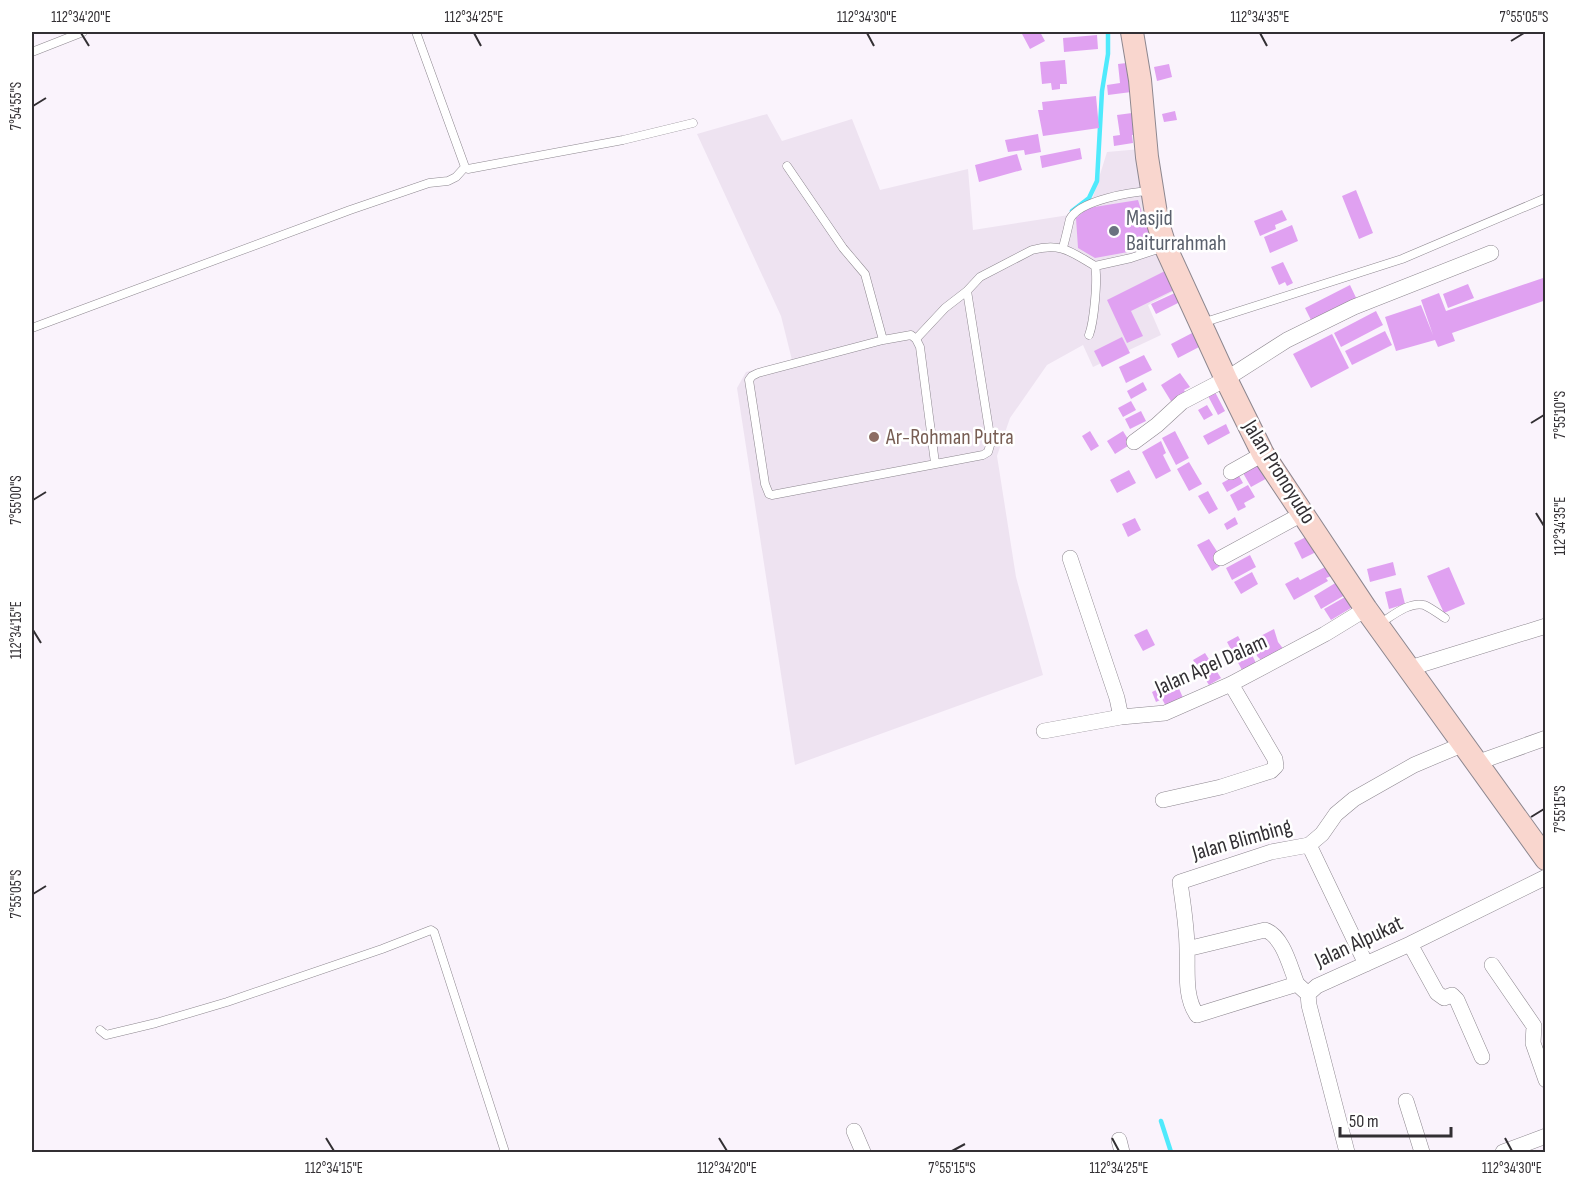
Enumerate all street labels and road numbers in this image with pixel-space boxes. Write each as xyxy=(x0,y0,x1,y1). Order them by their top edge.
street label: Jalan Pronoyudo xyxy=(1236,414,1322,529)
street label: Jalan Apel Dalam xyxy=(1150,628,1271,702)
street label: Jalan Blimbing xyxy=(1188,813,1295,867)
street label: Jalan Alpukat xyxy=(1310,910,1408,975)

